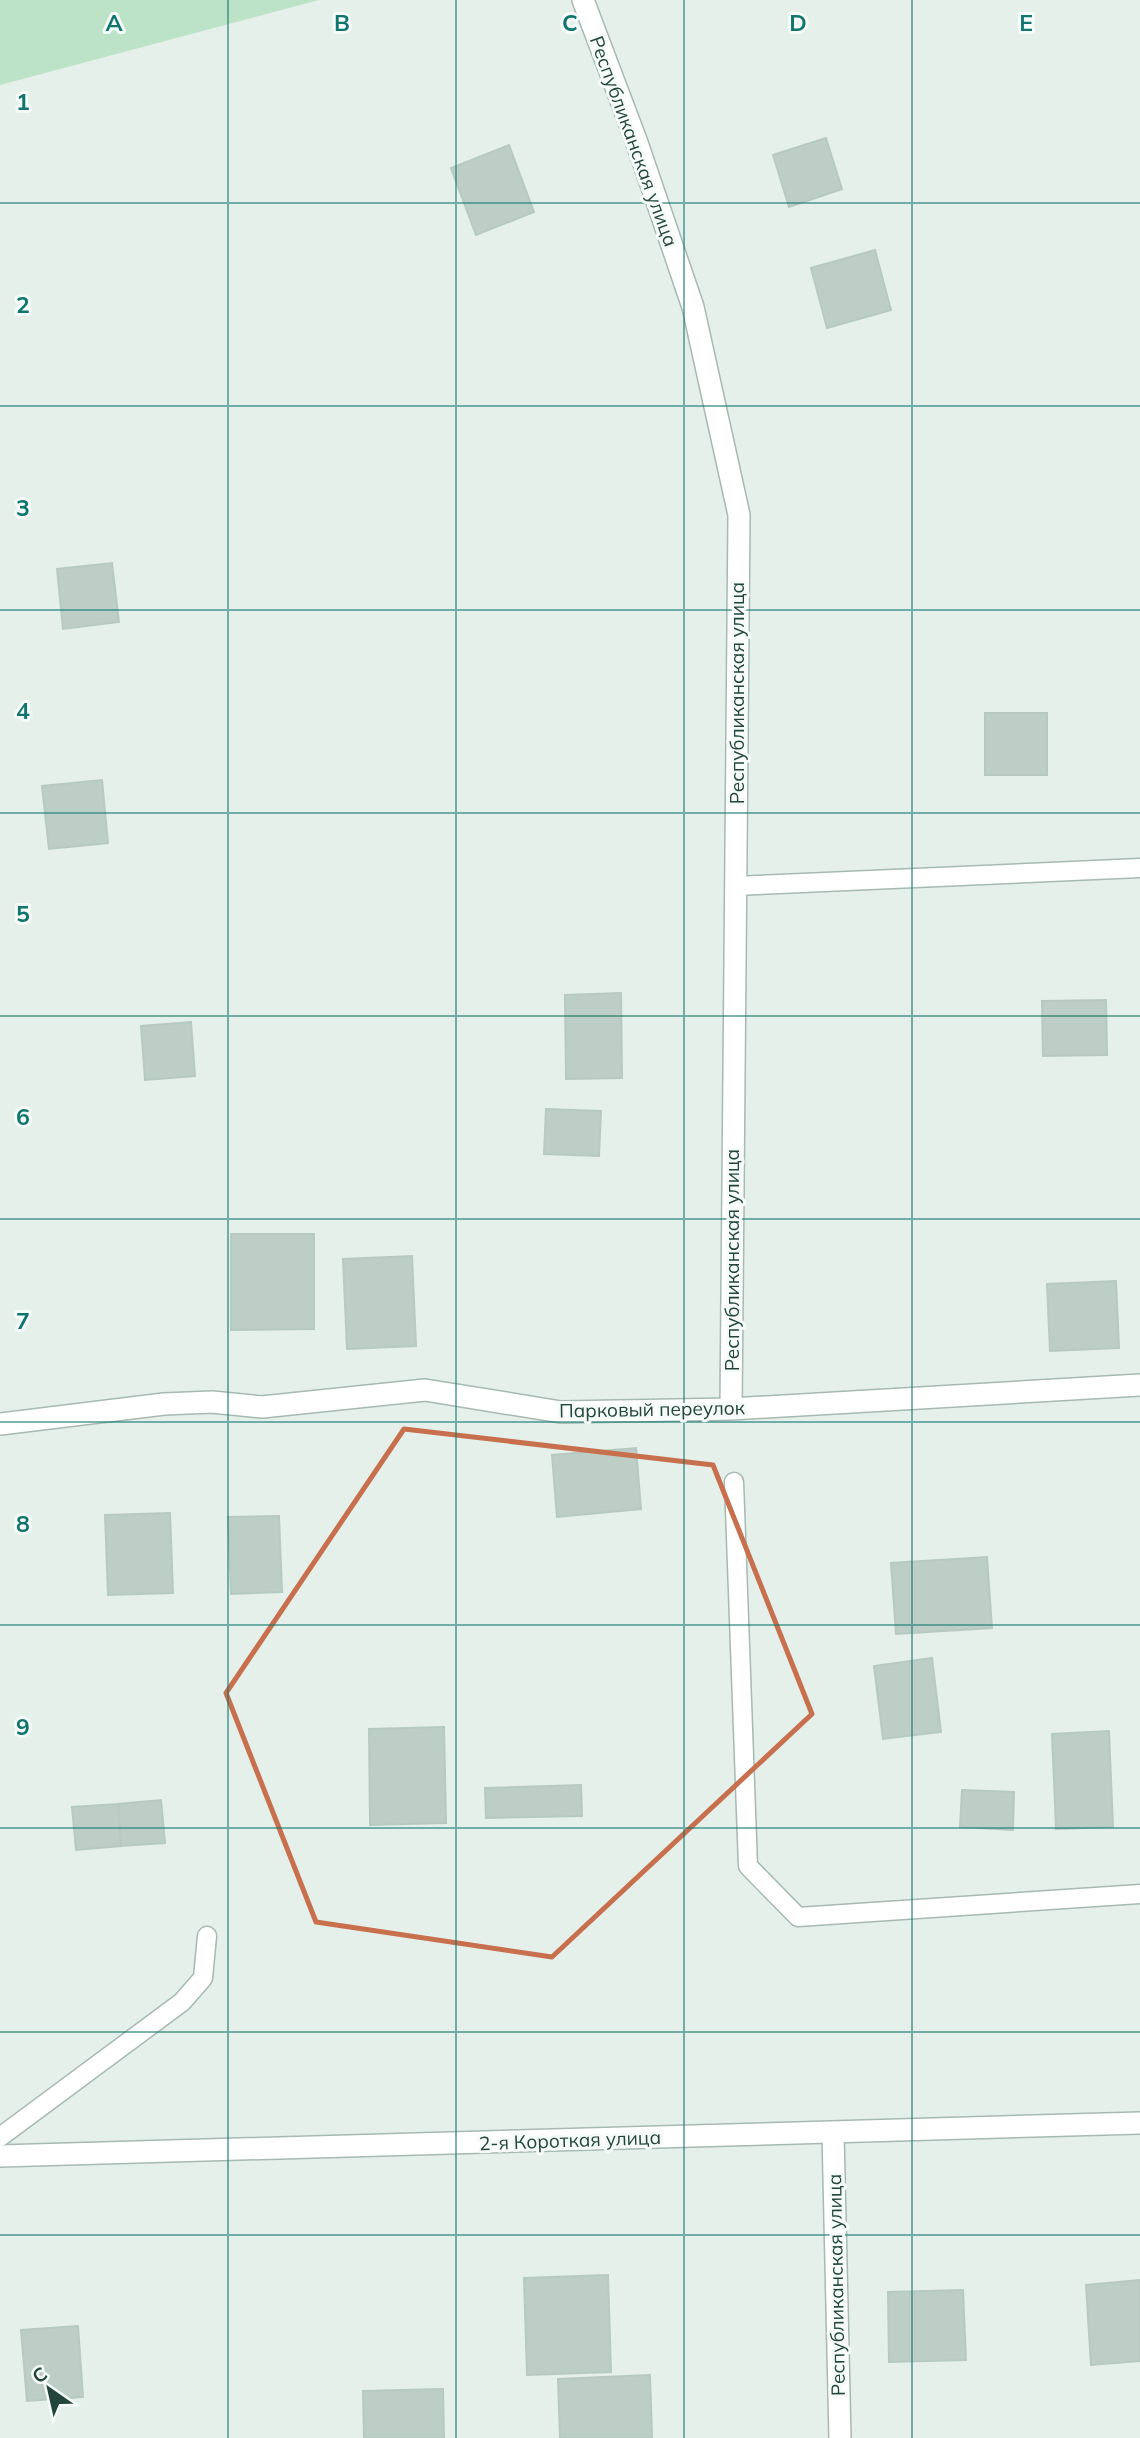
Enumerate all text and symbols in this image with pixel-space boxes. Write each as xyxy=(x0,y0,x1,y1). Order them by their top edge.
text: A xyxy=(105,8,123,37)
text: B xyxy=(334,8,350,37)
text: C xyxy=(562,8,578,37)
text: D xyxy=(789,8,807,37)
text: E xyxy=(1019,8,1033,37)
street label: Республиканская улица xyxy=(585,32,683,250)
text: 1 xyxy=(16,87,30,116)
text: 2 xyxy=(16,290,30,319)
text: 3 xyxy=(16,493,30,522)
street label: Республиканская улица xyxy=(725,582,749,804)
text: 4 xyxy=(16,696,30,725)
text: 5 xyxy=(16,899,30,928)
text: 6 xyxy=(16,1102,30,1131)
street label: Республиканская улица xyxy=(720,1149,744,1371)
text: 7 xyxy=(16,1306,30,1335)
street label: Парковый переулок xyxy=(559,1395,746,1423)
text: 8 xyxy=(16,1509,30,1538)
text: 9 xyxy=(16,1712,30,1741)
street label: 2-я Короткая улица xyxy=(479,2125,661,2155)
street label: Республиканская улица xyxy=(822,2174,850,2396)
north arrow xyxy=(14,2354,84,2424)
text: С xyxy=(27,2361,52,2388)

